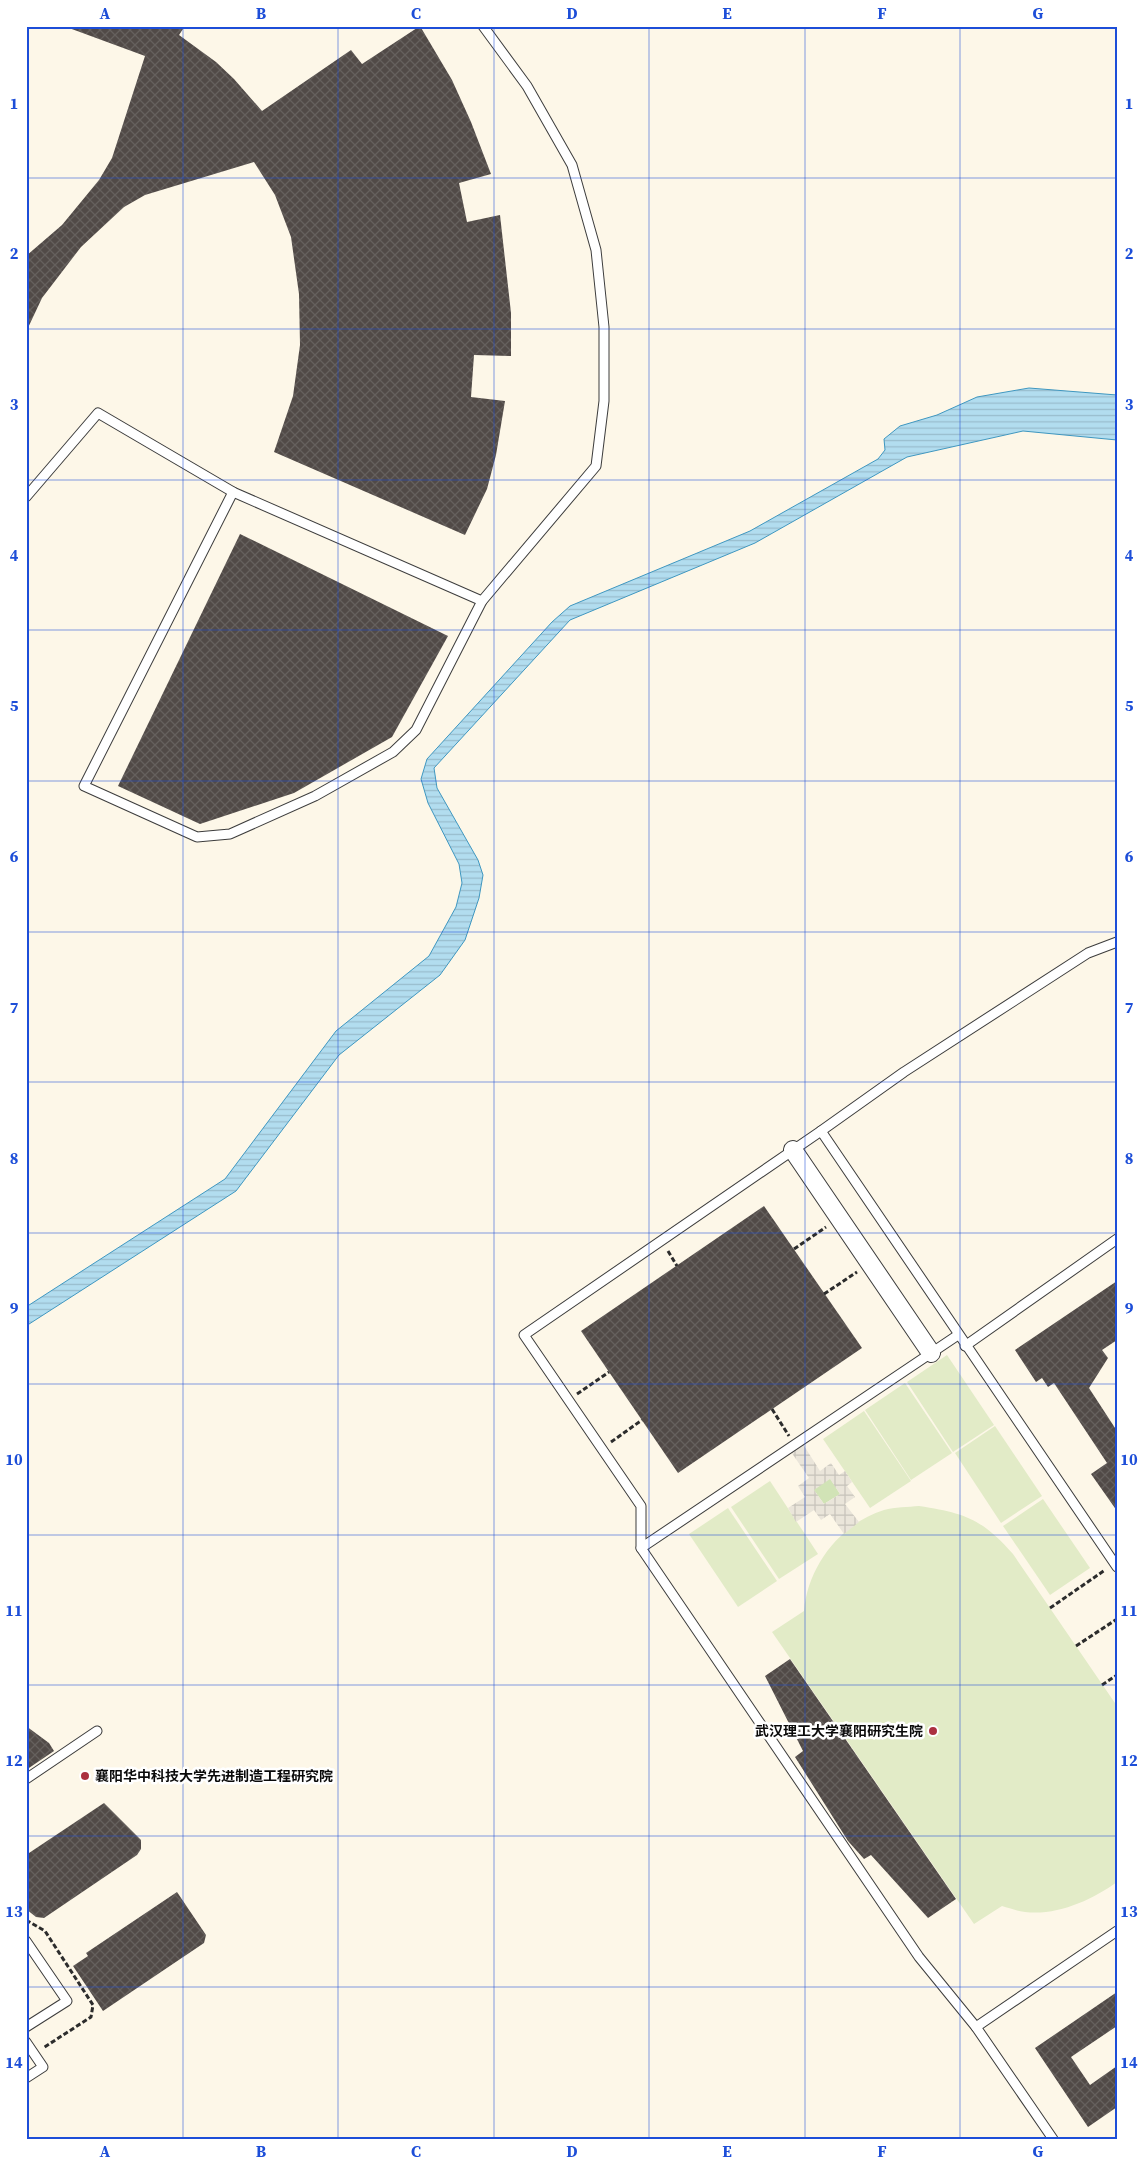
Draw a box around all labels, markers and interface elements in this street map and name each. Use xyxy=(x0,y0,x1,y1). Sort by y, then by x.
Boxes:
text: A xyxy=(100,2,111,24)
text: B xyxy=(256,2,267,24)
text: C xyxy=(411,2,421,24)
text: D xyxy=(566,2,578,24)
text: E xyxy=(722,2,732,24)
text: F xyxy=(877,2,887,24)
text: G xyxy=(1033,2,1044,24)
text: 1 xyxy=(10,92,18,114)
text: 1 xyxy=(1125,92,1133,114)
text: 2 xyxy=(10,242,19,264)
text: 2 xyxy=(1125,242,1134,264)
text: 3 xyxy=(10,393,19,415)
text: 3 xyxy=(1125,393,1134,415)
text: 4 xyxy=(10,544,19,566)
text: 4 xyxy=(1125,544,1134,566)
text: 5 xyxy=(10,694,19,716)
text: 5 xyxy=(1125,694,1134,716)
text: 6 xyxy=(10,845,19,867)
text: 6 xyxy=(1125,845,1134,867)
text: 7 xyxy=(10,996,19,1018)
text: 7 xyxy=(1125,996,1134,1018)
text: 8 xyxy=(10,1147,18,1169)
text: 8 xyxy=(1125,1147,1133,1169)
text: 9 xyxy=(10,1297,19,1319)
text: 9 xyxy=(1125,1297,1134,1319)
text: 10 xyxy=(5,1448,23,1470)
text: 10 xyxy=(1120,1448,1138,1470)
text: 11 xyxy=(5,1599,23,1621)
text: 11 xyxy=(1120,1599,1138,1621)
place label: 武汉理工大学襄阳研究生院 xyxy=(755,1721,923,1741)
marker: 武汉理工大学襄阳研究生院 xyxy=(927,1725,939,1737)
text: 12 xyxy=(5,1749,23,1771)
text: 12 xyxy=(1120,1749,1138,1771)
place label: 襄阳华中科技大学先进制造工程研究院 xyxy=(95,1766,333,1786)
marker: 襄阳华中科技大学先进制造工程研究院 xyxy=(79,1770,91,1782)
text: 13 xyxy=(5,1900,23,1922)
text: 13 xyxy=(1120,1900,1138,1922)
text: 14 xyxy=(5,2051,23,2073)
text: 14 xyxy=(1120,2051,1138,2073)
text: A xyxy=(100,2140,111,2162)
text: B xyxy=(256,2140,267,2162)
text: C xyxy=(411,2140,421,2162)
text: D xyxy=(566,2140,578,2162)
text: E xyxy=(722,2140,732,2162)
text: F xyxy=(877,2140,887,2162)
text: G xyxy=(1033,2140,1044,2162)

